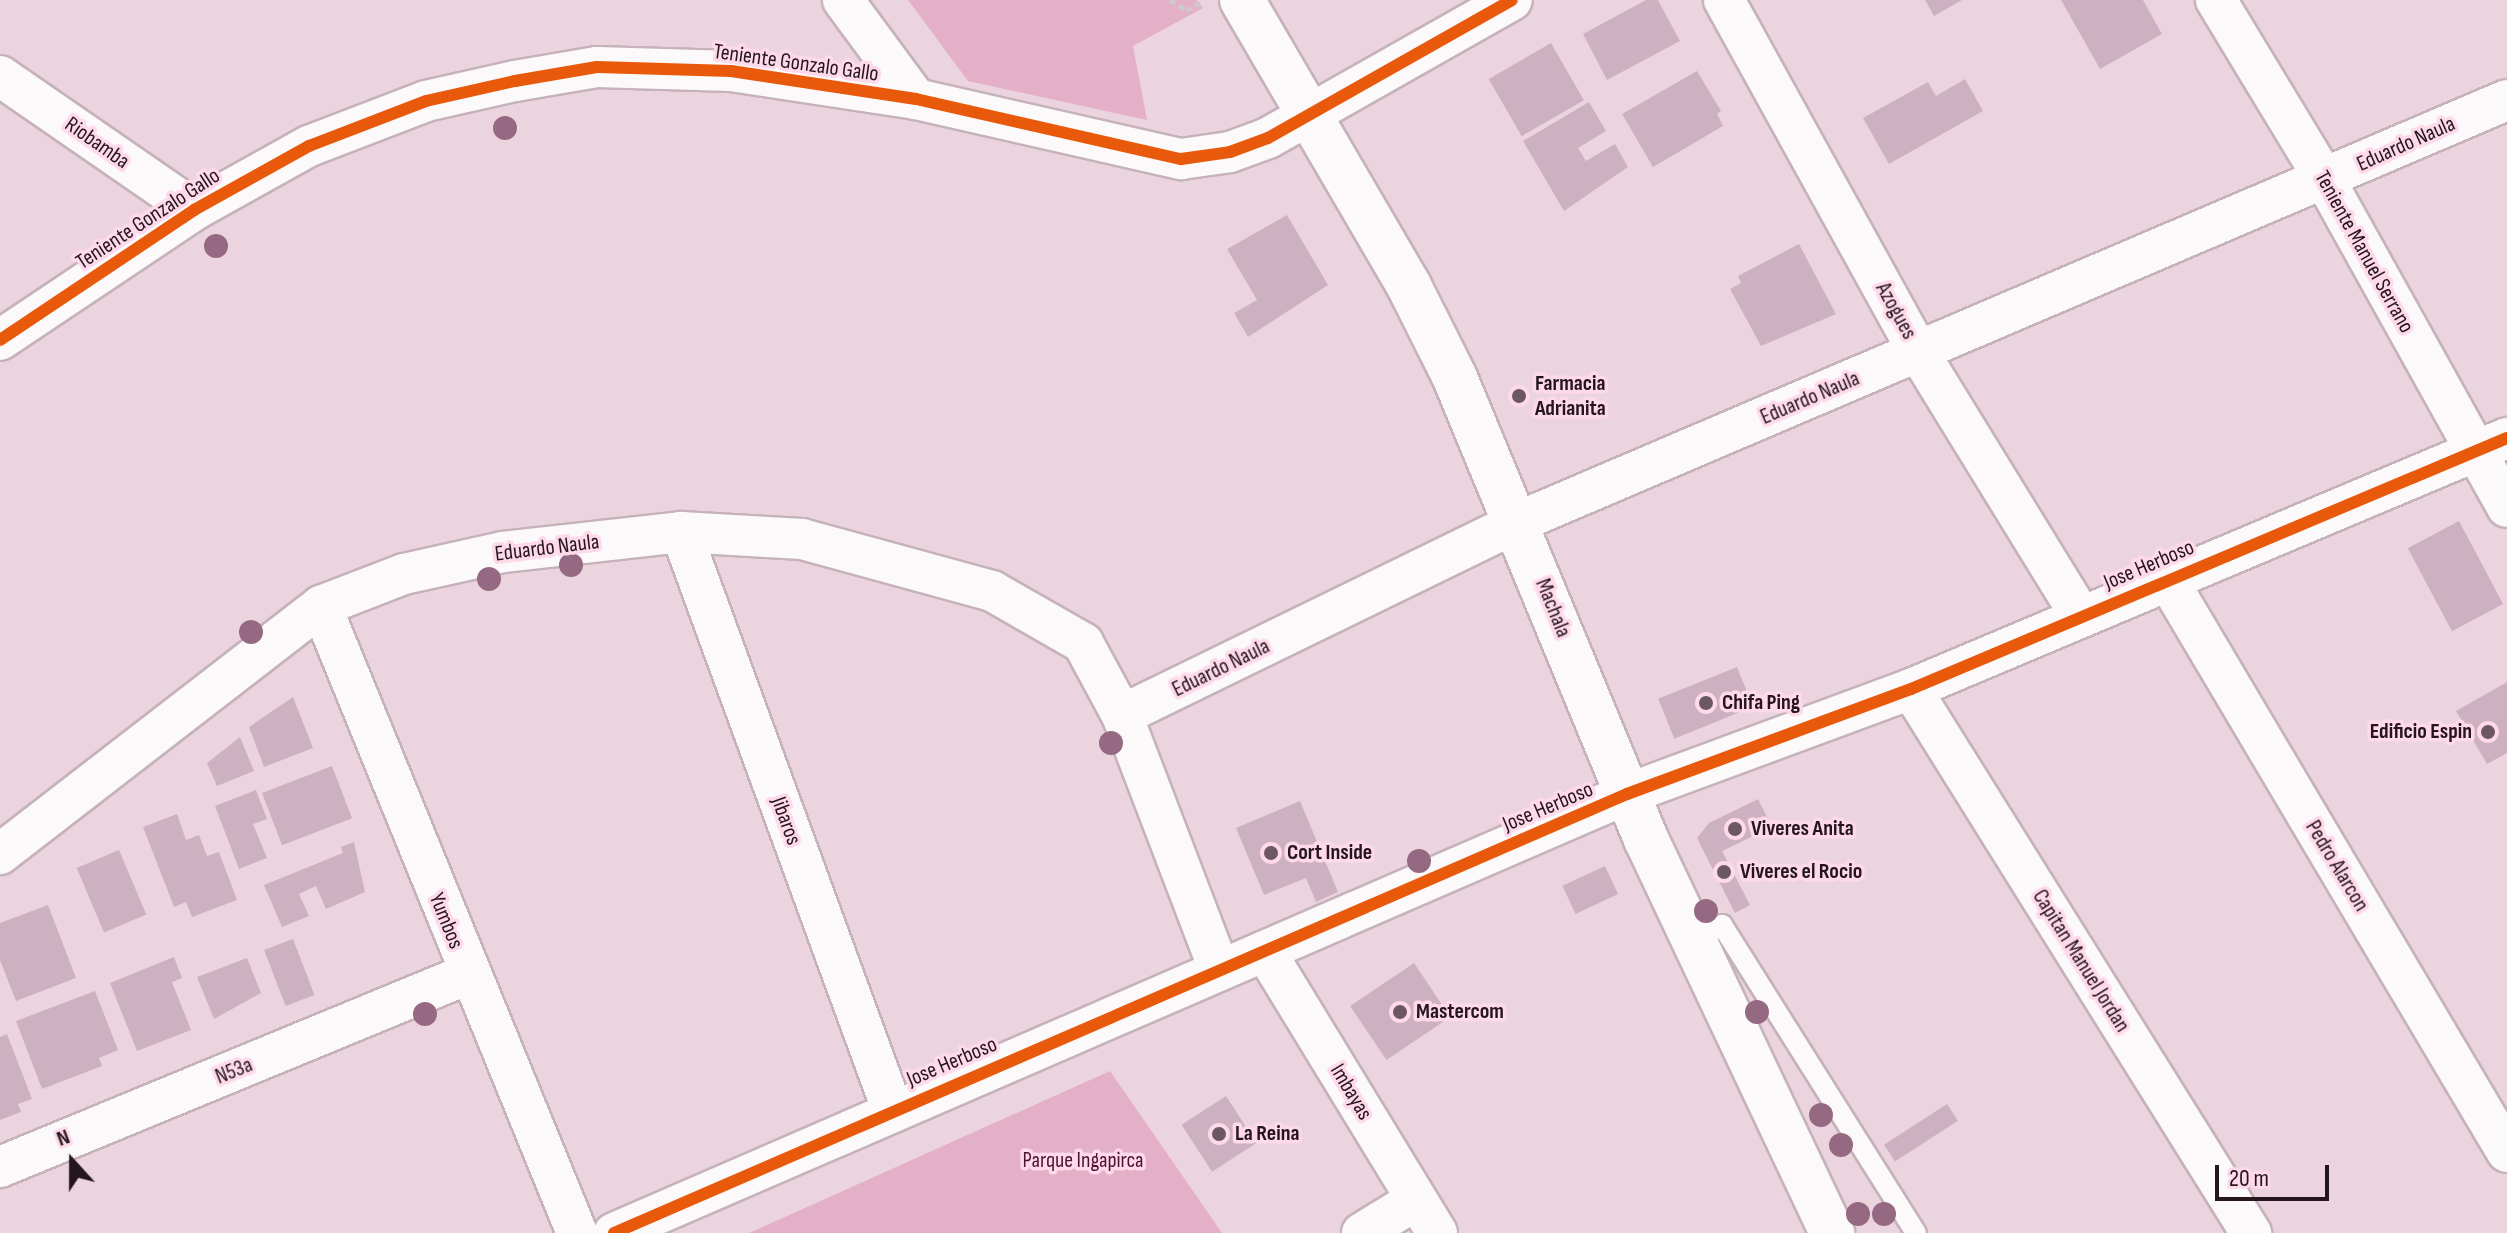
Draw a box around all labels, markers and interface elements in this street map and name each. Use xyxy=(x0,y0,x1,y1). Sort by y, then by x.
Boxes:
street label: Teniente Gonzalo Gallo xyxy=(712,38,880,88)
street label: Riobamba xyxy=(60,111,134,175)
street label: Eduardo Naula xyxy=(2353,111,2459,177)
street label: Teniente Gonzalo Gallo xyxy=(71,163,225,275)
street label: Teniente Manuel Serrano xyxy=(2309,166,2419,338)
street label: Azogues xyxy=(1870,278,1922,344)
street label: Eduardo Naula xyxy=(1757,365,1863,431)
place label: Farmacia Adrianita xyxy=(1535,370,1606,422)
marker: Farmacia Adrianita xyxy=(1510,387,1528,405)
street label: Eduardo Naula xyxy=(493,529,601,567)
street label: Jose Herboso xyxy=(2100,534,2198,596)
street label: Machala xyxy=(1529,575,1577,641)
street label: Eduardo Naula xyxy=(1168,633,1274,703)
place label: Chifa Ping xyxy=(1722,690,1800,716)
marker: Chifa Ping xyxy=(1697,694,1715,712)
place label: Edificio Espin xyxy=(2370,719,2472,745)
marker: Edificio Espin xyxy=(2479,723,2497,741)
street label: Jose Herboso xyxy=(1499,776,1597,838)
street label: Jibaros xyxy=(765,793,807,849)
place label: Viveres Anita xyxy=(1751,816,1854,842)
street label: Pedro Alarcon xyxy=(2300,816,2374,916)
marker: Viveres Anita xyxy=(1726,820,1744,838)
place label: Cort Inside xyxy=(1287,840,1372,866)
marker: Cort Inside xyxy=(1262,844,1280,862)
place label: Viveres el Rocio xyxy=(1740,859,1862,885)
marker: Viveres el Rocio xyxy=(1715,863,1733,881)
street label: Capitan Manuel Jordan xyxy=(2027,885,2135,1037)
street label: Yumbos xyxy=(423,889,469,953)
place label: Mastercom xyxy=(1416,999,1504,1025)
marker: Mastercom xyxy=(1391,1003,1409,1021)
street label: Jose Herboso xyxy=(903,1031,1001,1093)
street label: N53a xyxy=(212,1052,256,1090)
street label: Imbayas xyxy=(1324,1059,1378,1125)
north arrow xyxy=(32,1121,112,1201)
place label: La Reina xyxy=(1235,1121,1299,1147)
text: N xyxy=(53,1123,74,1153)
marker: La Reina xyxy=(1210,1125,1228,1143)
park label: Parque Ingapirca xyxy=(1022,1148,1144,1174)
scale bar xyxy=(2219,1149,2333,1199)
text: 20 m xyxy=(2229,1164,2269,1193)

